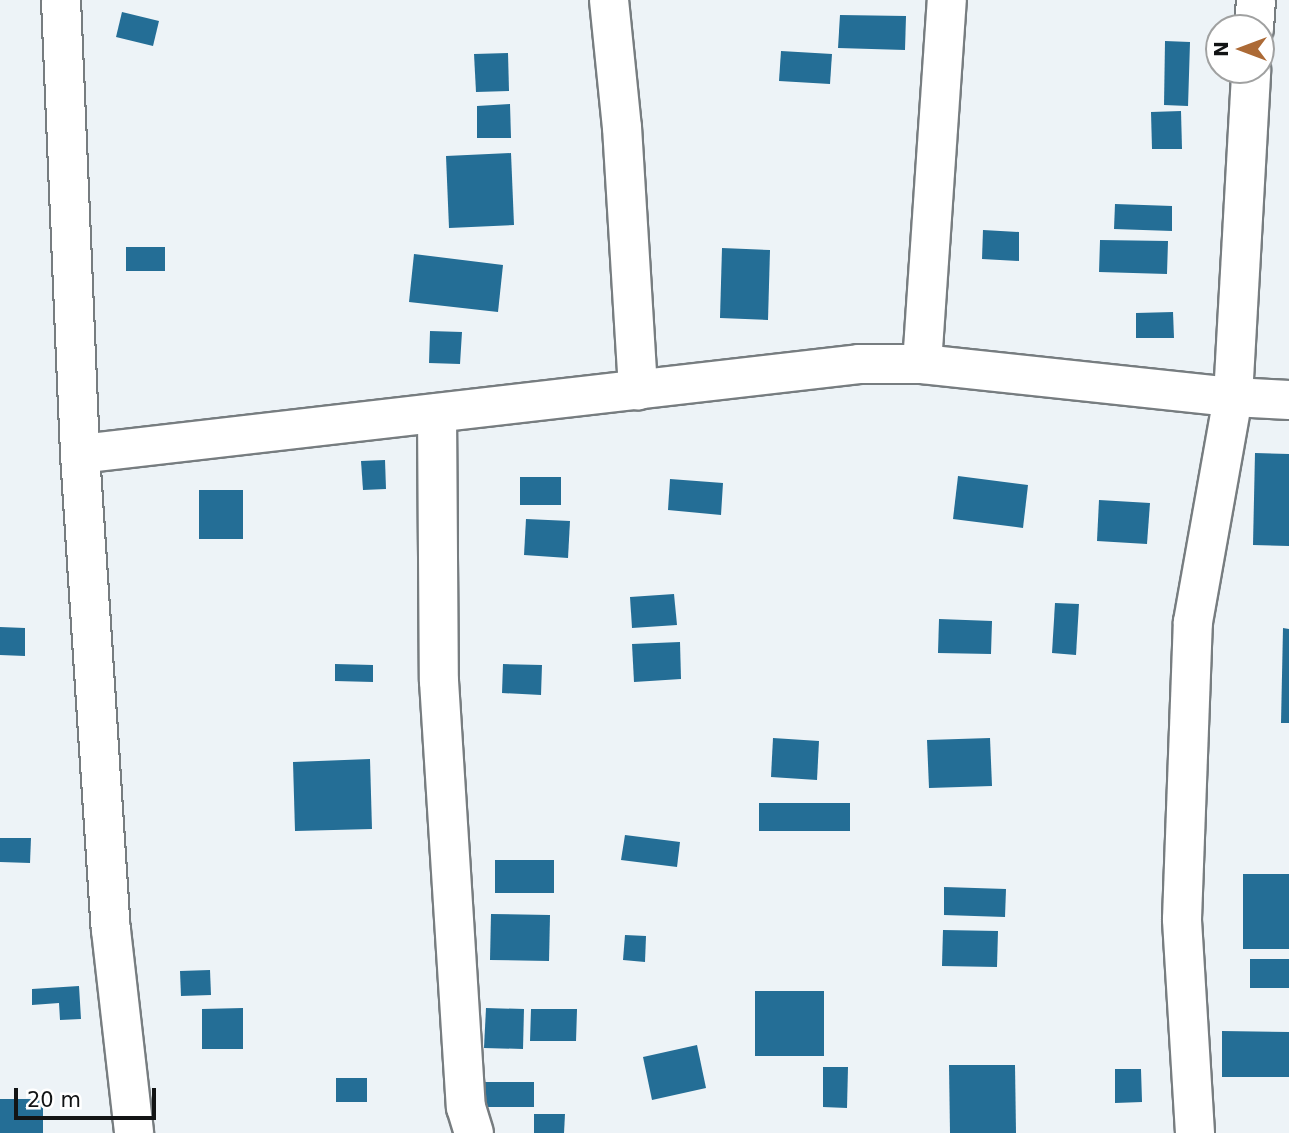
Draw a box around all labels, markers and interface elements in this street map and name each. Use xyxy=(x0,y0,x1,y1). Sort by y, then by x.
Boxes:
north arrow xyxy=(1205,14,1275,84)
text: N xyxy=(1210,41,1232,57)
scale bar xyxy=(18,1074,159,1118)
text: 20 m xyxy=(27,1088,81,1112)

